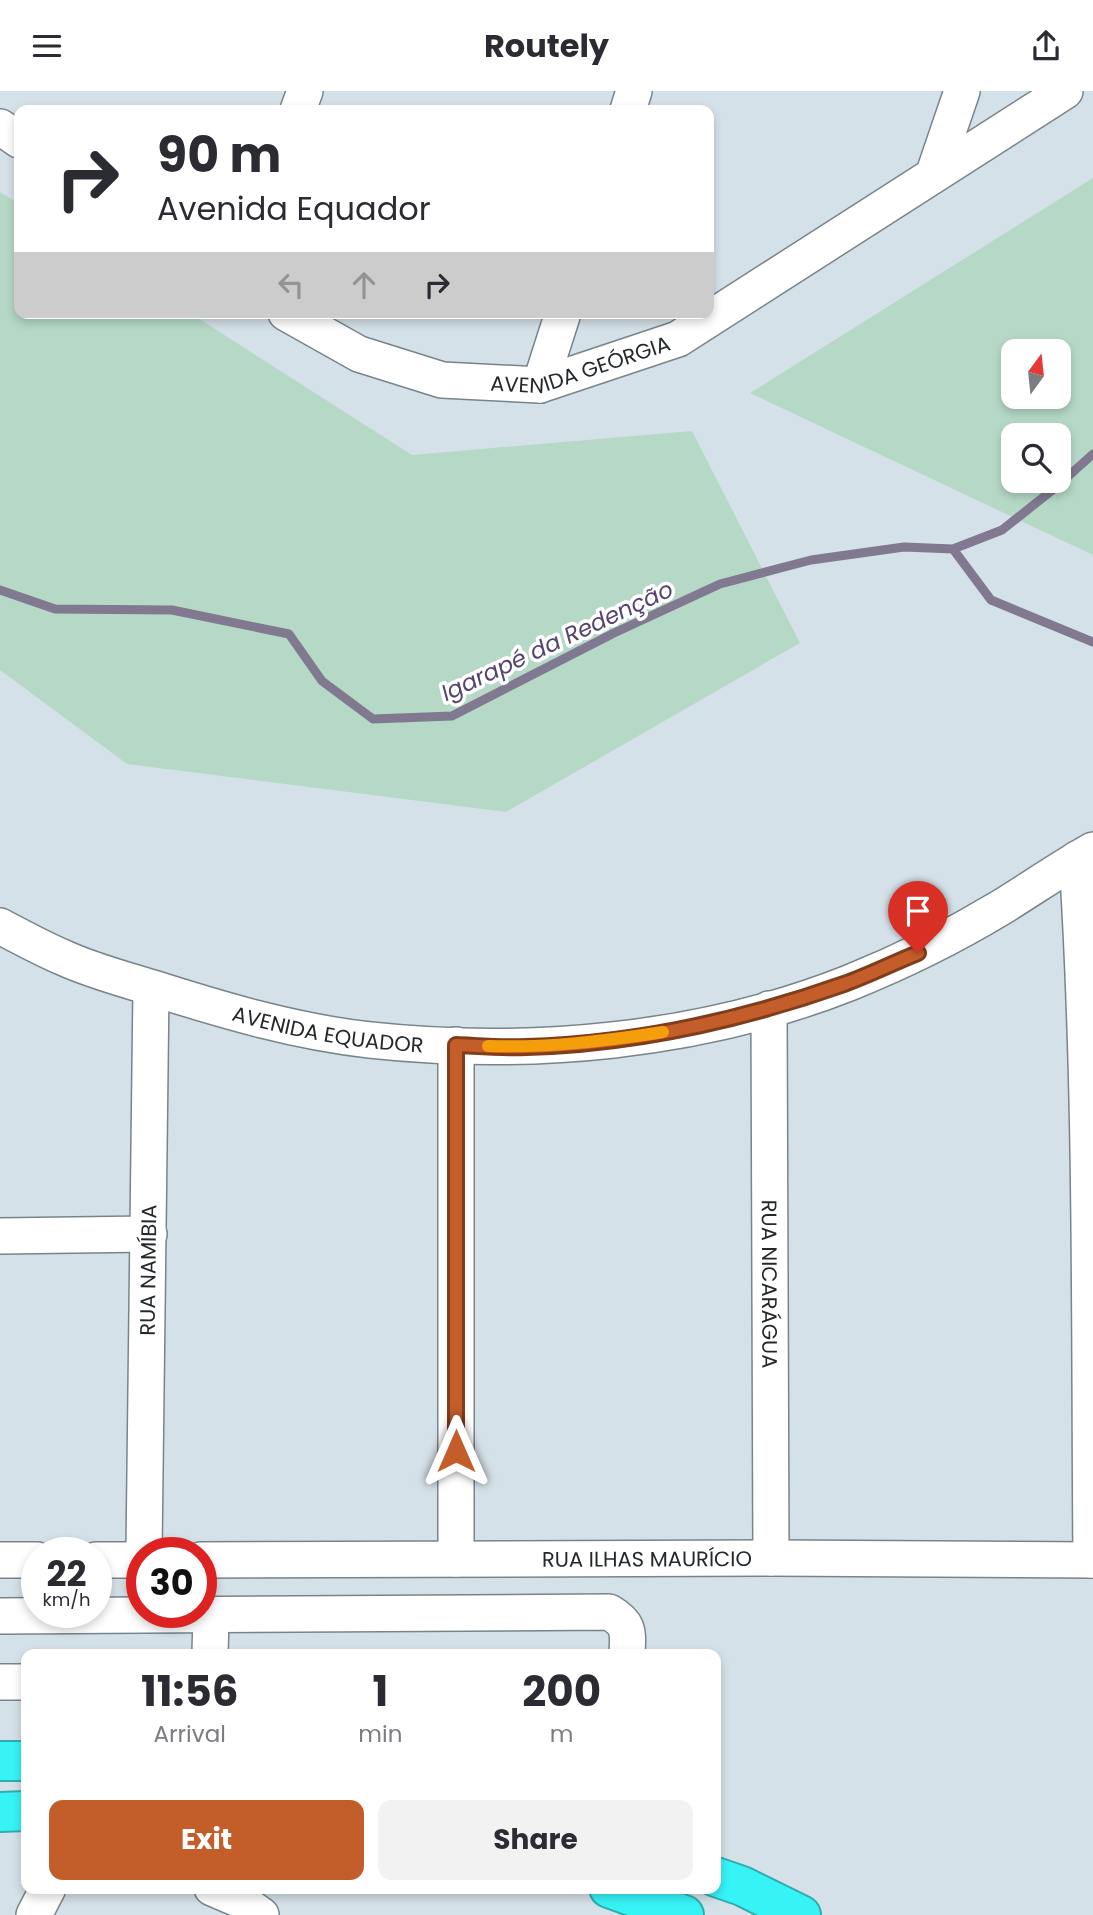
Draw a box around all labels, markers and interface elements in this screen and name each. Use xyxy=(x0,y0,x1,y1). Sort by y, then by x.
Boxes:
text: Routely xyxy=(484,23,609,68)
icon: menu xyxy=(28,27,66,65)
icon: share xyxy=(1027,27,1065,65)
text: 90 m xyxy=(157,121,281,189)
icon: right xyxy=(42,133,133,224)
text: Avenida Equador xyxy=(157,186,431,231)
icon: left xyxy=(272,266,310,304)
icon: ahead xyxy=(345,266,383,304)
icon: right xyxy=(418,266,456,304)
street label: AVENIDA GEÓRGIA xyxy=(490,328,674,400)
north arrow xyxy=(1001,339,1071,409)
map controls xyxy=(1001,339,1071,493)
button: search xyxy=(1001,423,1071,493)
water label: Igarapé da Redenção xyxy=(436,573,678,709)
pin xyxy=(888,881,948,953)
icon: arrive xyxy=(899,892,937,930)
street label: AVENIDA EQUADOR xyxy=(229,998,424,1059)
street label: RUA NICARÁGUA xyxy=(755,1200,785,1368)
street label: RUA NAMÍBIA xyxy=(132,1204,163,1336)
position arrow xyxy=(419,1414,493,1488)
speed limit sign: 30 xyxy=(126,1537,217,1628)
street label: RUA ILHAS MAURÍCIO xyxy=(542,1544,752,1573)
text: 22 xyxy=(47,1549,86,1598)
text: km/h xyxy=(43,1587,90,1612)
text: 11:56 xyxy=(141,1662,238,1721)
text: 1 xyxy=(373,1662,388,1721)
text: 200 xyxy=(522,1662,601,1721)
text: Arrival xyxy=(153,1718,226,1750)
text: min xyxy=(358,1718,402,1750)
text: m xyxy=(550,1718,574,1750)
button: Exit xyxy=(49,1800,364,1880)
button: Share xyxy=(378,1800,693,1880)

